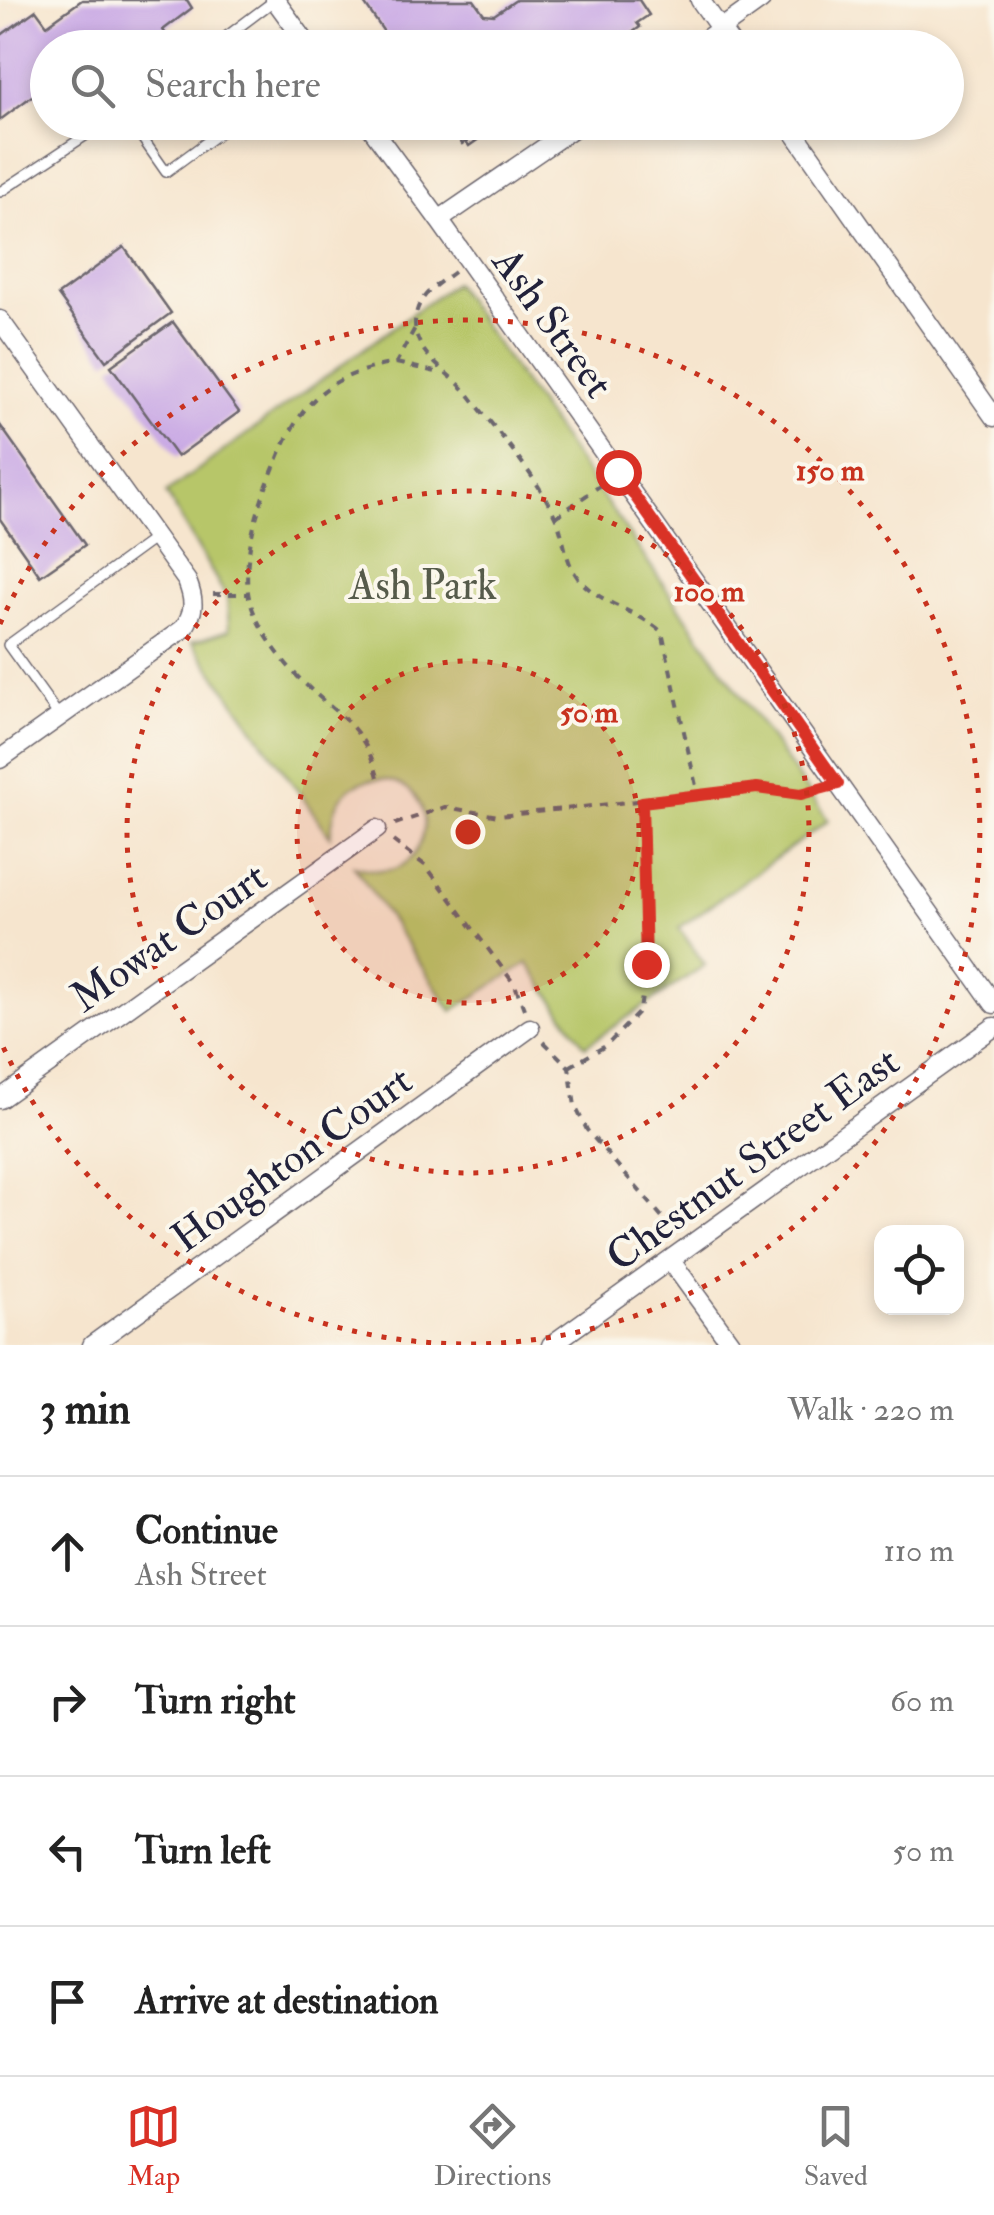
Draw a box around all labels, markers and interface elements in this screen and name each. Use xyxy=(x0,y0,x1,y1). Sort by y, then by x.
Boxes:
search box xyxy=(30,30,964,140)
icon: search xyxy=(65,58,120,113)
text: Search here xyxy=(145,61,321,109)
street label: Ash Street xyxy=(480,237,624,408)
route start xyxy=(596,450,642,496)
text: 150 m xyxy=(796,452,865,489)
park label: Ash Park xyxy=(348,560,497,612)
text: 100 m xyxy=(674,573,745,610)
text: 50 m xyxy=(560,694,619,731)
centre of rings xyxy=(450,814,486,850)
street label: Mowat Court xyxy=(61,851,277,1024)
route end xyxy=(624,942,670,988)
street label: Chestnut Street East xyxy=(597,1036,910,1283)
street label: Houghton Court xyxy=(162,1055,423,1264)
map controls xyxy=(874,1225,964,1315)
button: locate xyxy=(874,1225,964,1315)
text: 3 min xyxy=(40,1384,130,1436)
text: Walk · 220 m xyxy=(787,1390,954,1430)
text: Continue xyxy=(135,1507,278,1555)
icon: ahead xyxy=(40,1524,95,1579)
text: 110 m xyxy=(883,1531,954,1571)
text: Ash Street xyxy=(135,1555,267,1595)
icon: right xyxy=(40,1674,95,1729)
text: Turn right xyxy=(135,1677,296,1725)
text: 60 m xyxy=(890,1681,954,1721)
icon: left xyxy=(40,1824,95,1879)
text: Turn left xyxy=(135,1827,271,1875)
text: 50 m xyxy=(892,1831,954,1871)
icon: arrive xyxy=(40,1974,95,2029)
text: Arrive at destination xyxy=(135,1977,439,2025)
tab: Map xyxy=(126,2099,181,2194)
tab: Directions xyxy=(434,2099,551,2194)
tab: Saved xyxy=(804,2099,868,2194)

